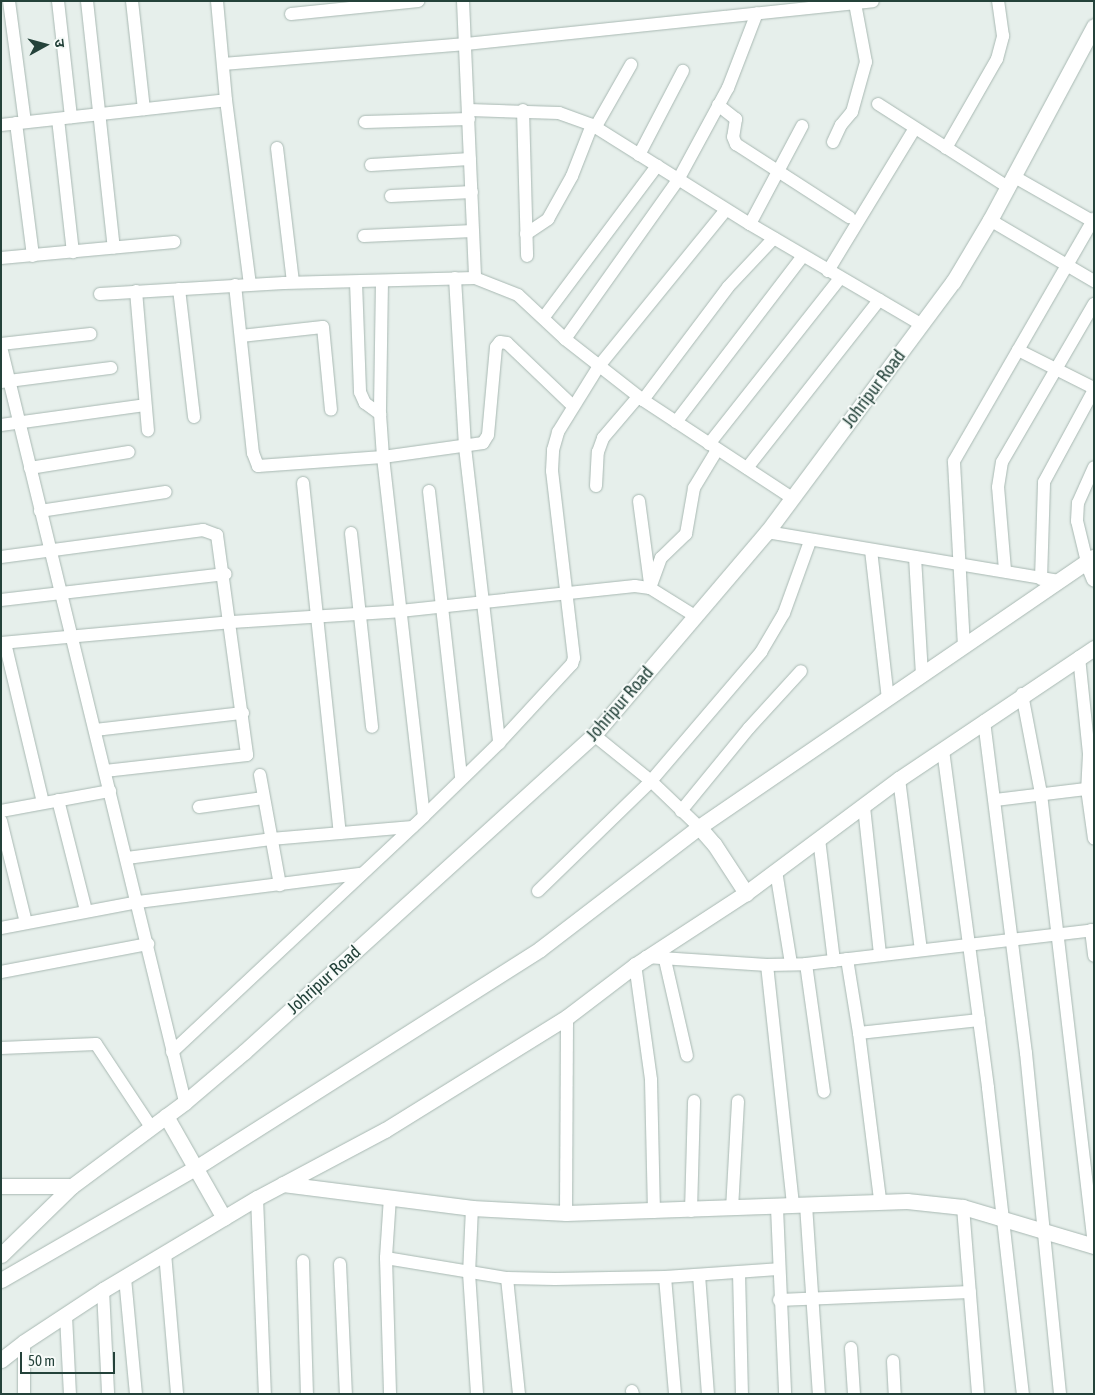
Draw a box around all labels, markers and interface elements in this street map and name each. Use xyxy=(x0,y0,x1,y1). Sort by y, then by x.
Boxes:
north arrow xyxy=(20,20,70,70)
text: उ xyxy=(51,38,68,48)
street label: Johripur Road xyxy=(838,346,910,432)
street label: Johripur Road xyxy=(582,662,658,746)
street label: Johripur Road xyxy=(283,941,365,1019)
scale bar xyxy=(22,1342,118,1374)
text: 50 m xyxy=(28,1352,55,1369)

